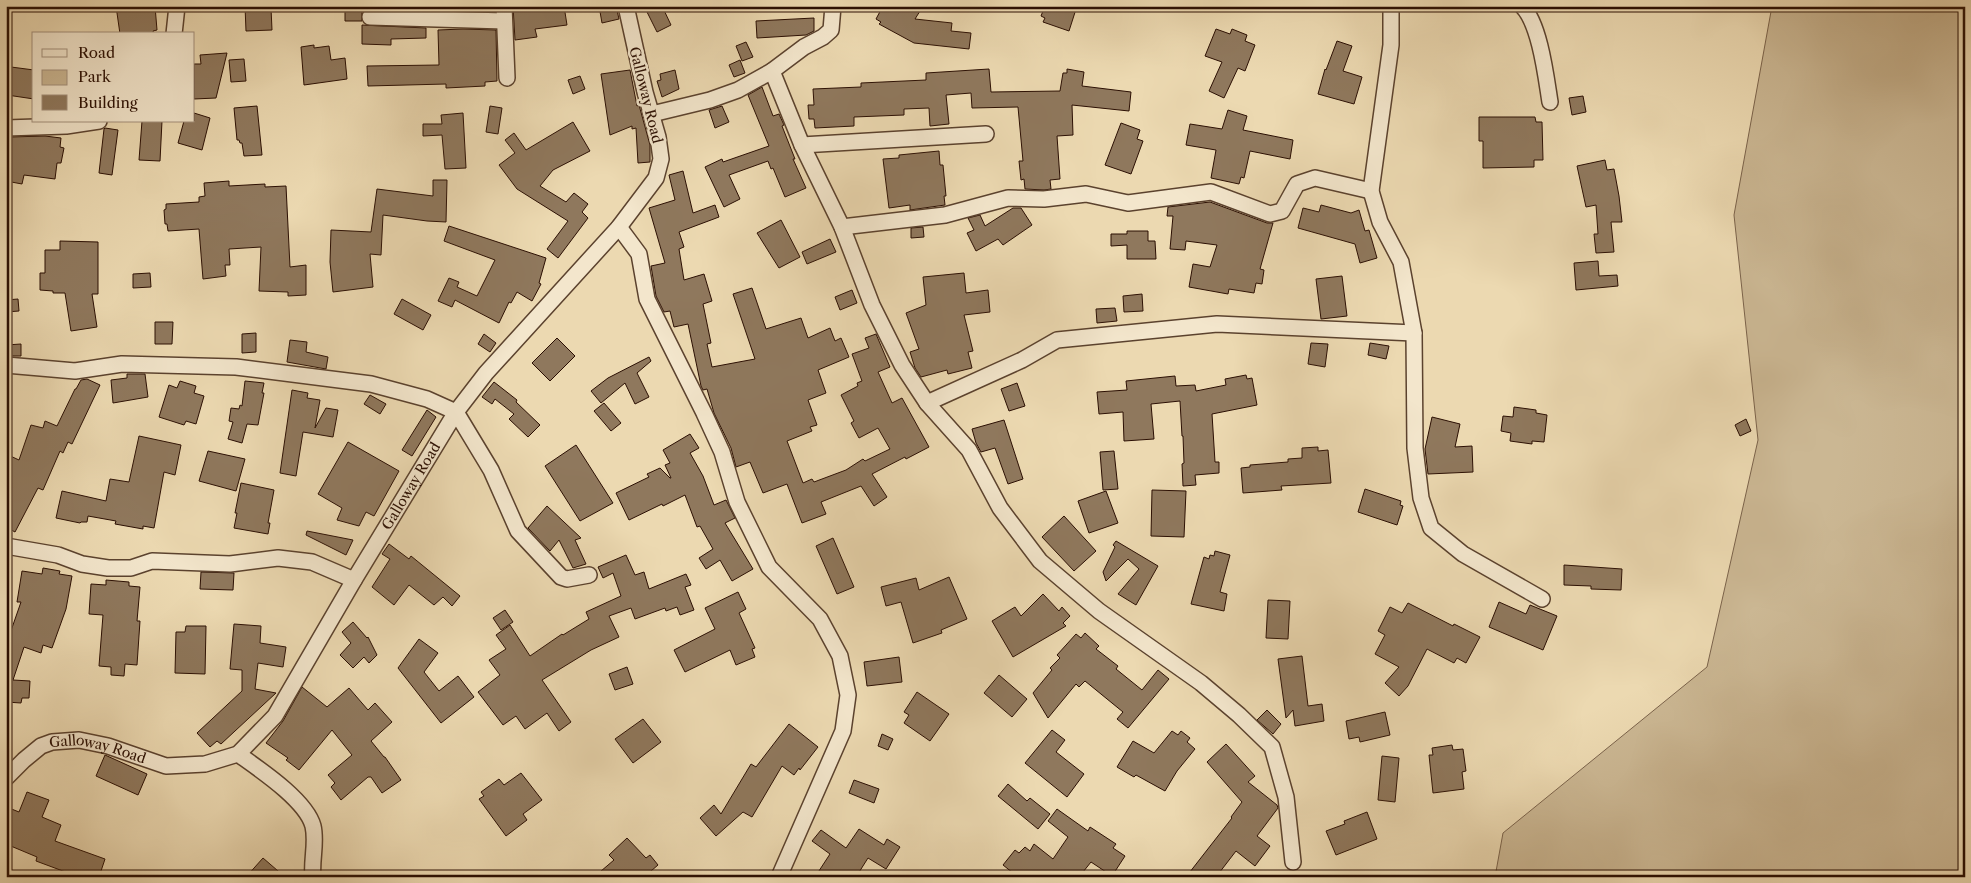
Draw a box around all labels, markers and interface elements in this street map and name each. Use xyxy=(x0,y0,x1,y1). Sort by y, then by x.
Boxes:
legend xyxy=(32,32,195,122)
text: Road xyxy=(78,43,115,62)
street label: Galloway Road xyxy=(625,45,667,146)
text: Park xyxy=(78,67,112,86)
text: Building xyxy=(78,93,138,112)
street label: Galloway Road xyxy=(378,439,445,533)
street label: Galloway Road xyxy=(49,731,149,768)

